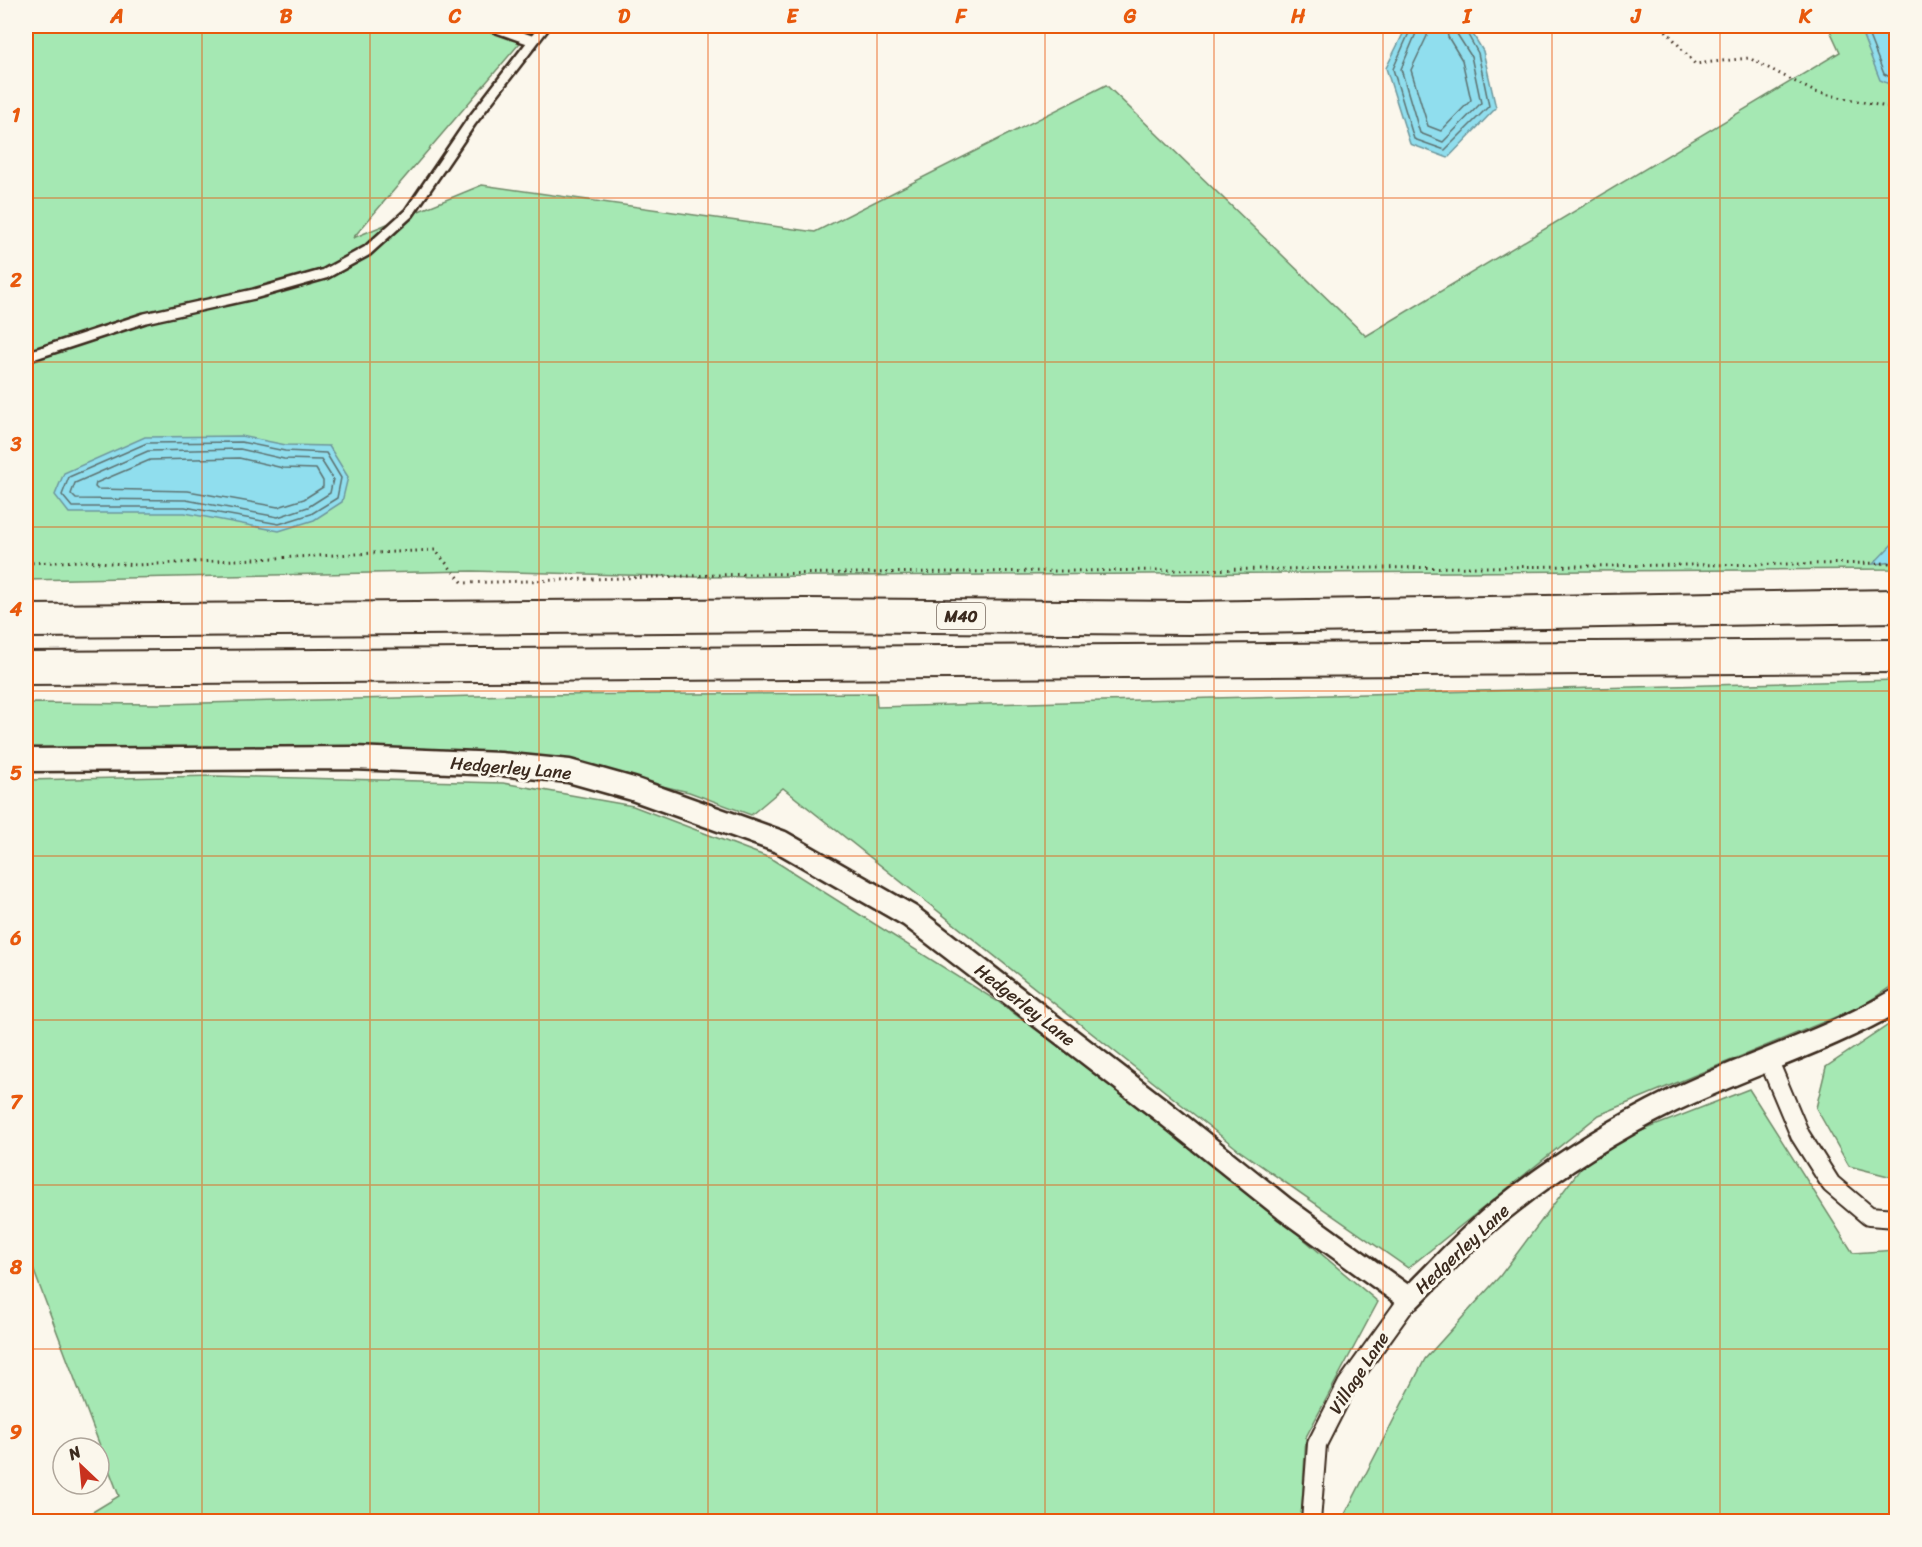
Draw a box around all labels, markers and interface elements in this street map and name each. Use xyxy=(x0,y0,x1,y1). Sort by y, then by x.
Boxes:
text: A xyxy=(109,0,124,34)
text: B xyxy=(280,0,293,34)
text: C xyxy=(448,0,462,34)
text: D xyxy=(618,0,631,34)
text: E xyxy=(786,0,799,34)
text: F xyxy=(955,0,968,34)
text: G xyxy=(1123,0,1137,34)
text: H xyxy=(1290,0,1306,34)
text: I xyxy=(1462,0,1473,34)
text: J xyxy=(1630,0,1642,34)
text: K xyxy=(1798,0,1813,34)
text: 1 xyxy=(12,98,21,133)
text: 2 xyxy=(9,263,22,298)
text: 3 xyxy=(10,427,22,462)
text: 4 xyxy=(9,592,23,627)
road number: M40 xyxy=(937,603,985,629)
street label: Hedgerley Lane xyxy=(449,747,573,789)
text: 5 xyxy=(10,756,22,791)
text: 6 xyxy=(9,921,22,956)
street label: Hedgerley Lane xyxy=(967,955,1083,1055)
text: 7 xyxy=(10,1085,23,1120)
street label: Hedgerley Lane xyxy=(1407,1196,1517,1302)
text: 8 xyxy=(9,1250,23,1285)
street label: Village Lane xyxy=(1320,1325,1398,1421)
text: 9 xyxy=(10,1415,22,1450)
north arrow xyxy=(51,1436,111,1496)
text: N xyxy=(62,1437,87,1469)

